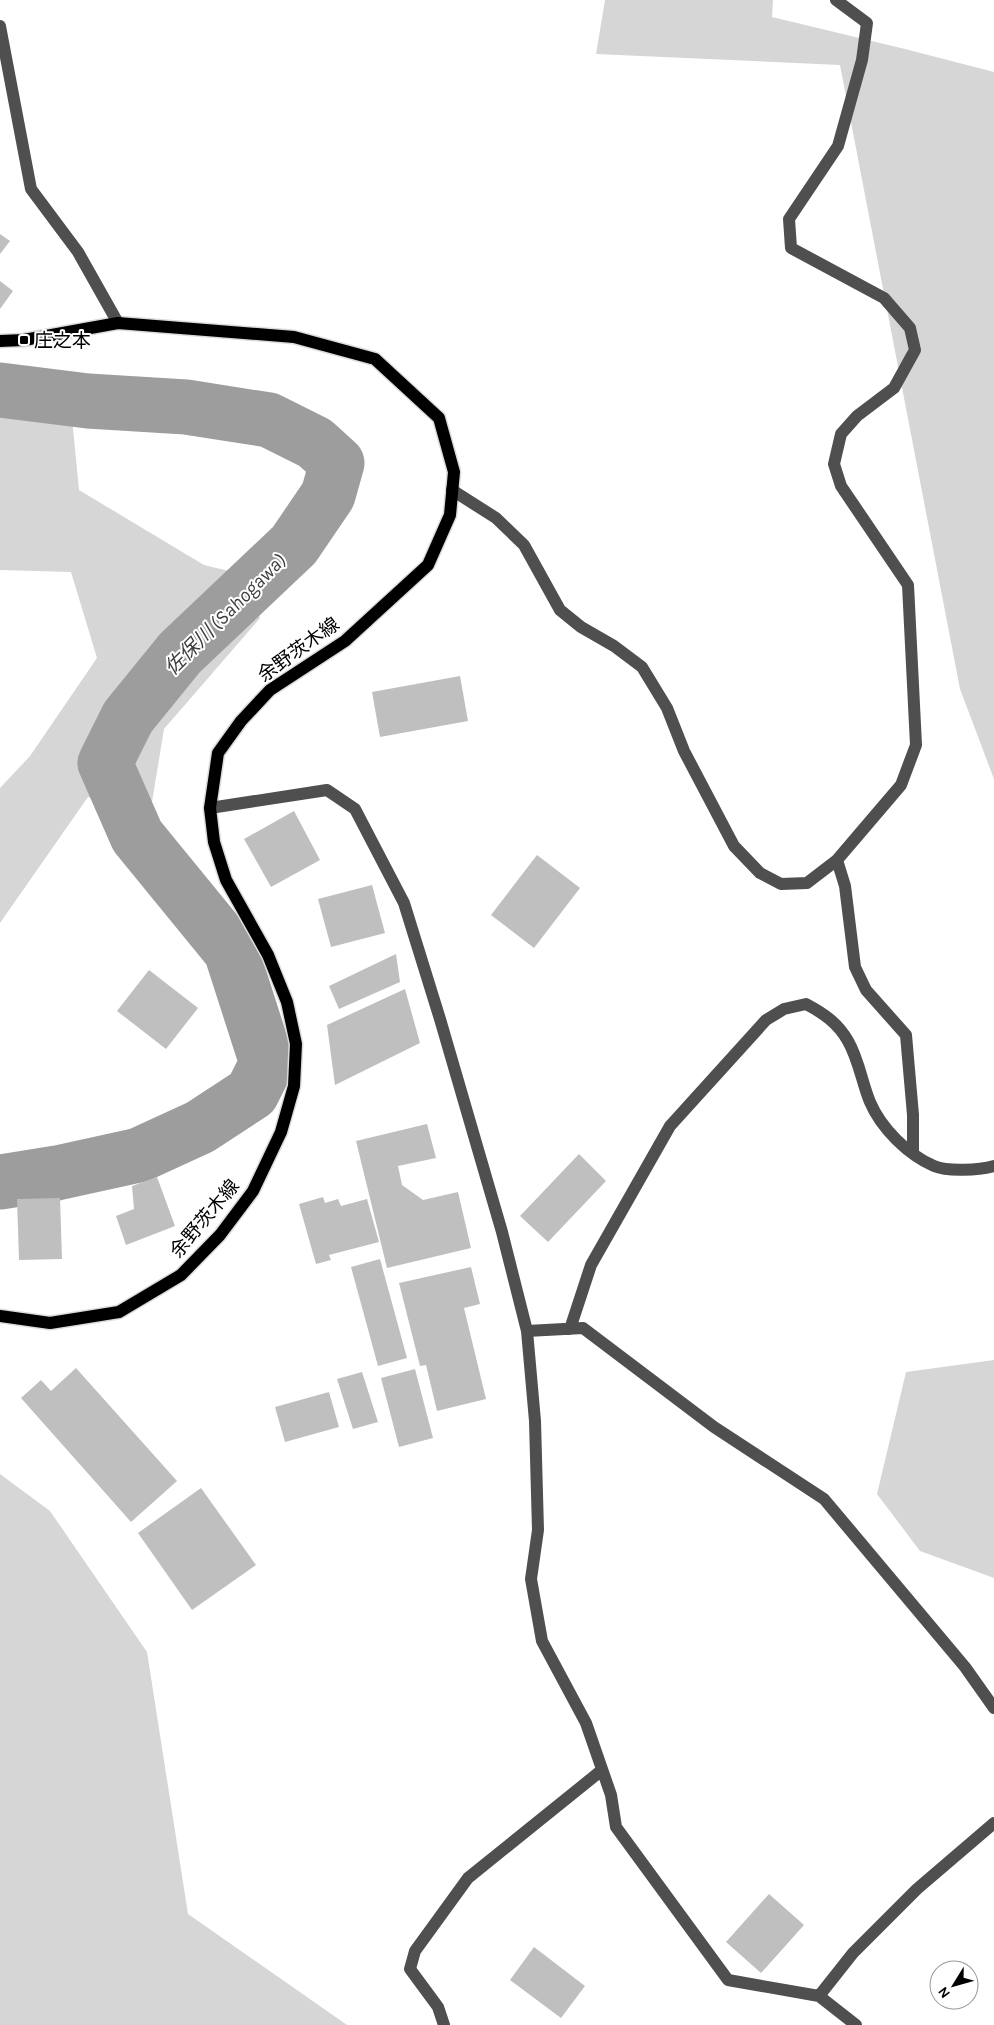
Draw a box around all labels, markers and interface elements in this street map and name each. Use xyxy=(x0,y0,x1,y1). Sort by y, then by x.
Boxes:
place label: 庄之本 xyxy=(34,330,91,352)
marker: 庄之本 xyxy=(18,334,30,346)
water label: 佐保川 (Sahogawa) xyxy=(160,549,291,680)
street label: 余野茨木線 xyxy=(254,613,343,687)
street label: 余野茨木線 xyxy=(166,1175,244,1262)
north arrow xyxy=(929,1960,979,2010)
text: N xyxy=(934,1983,954,2002)

